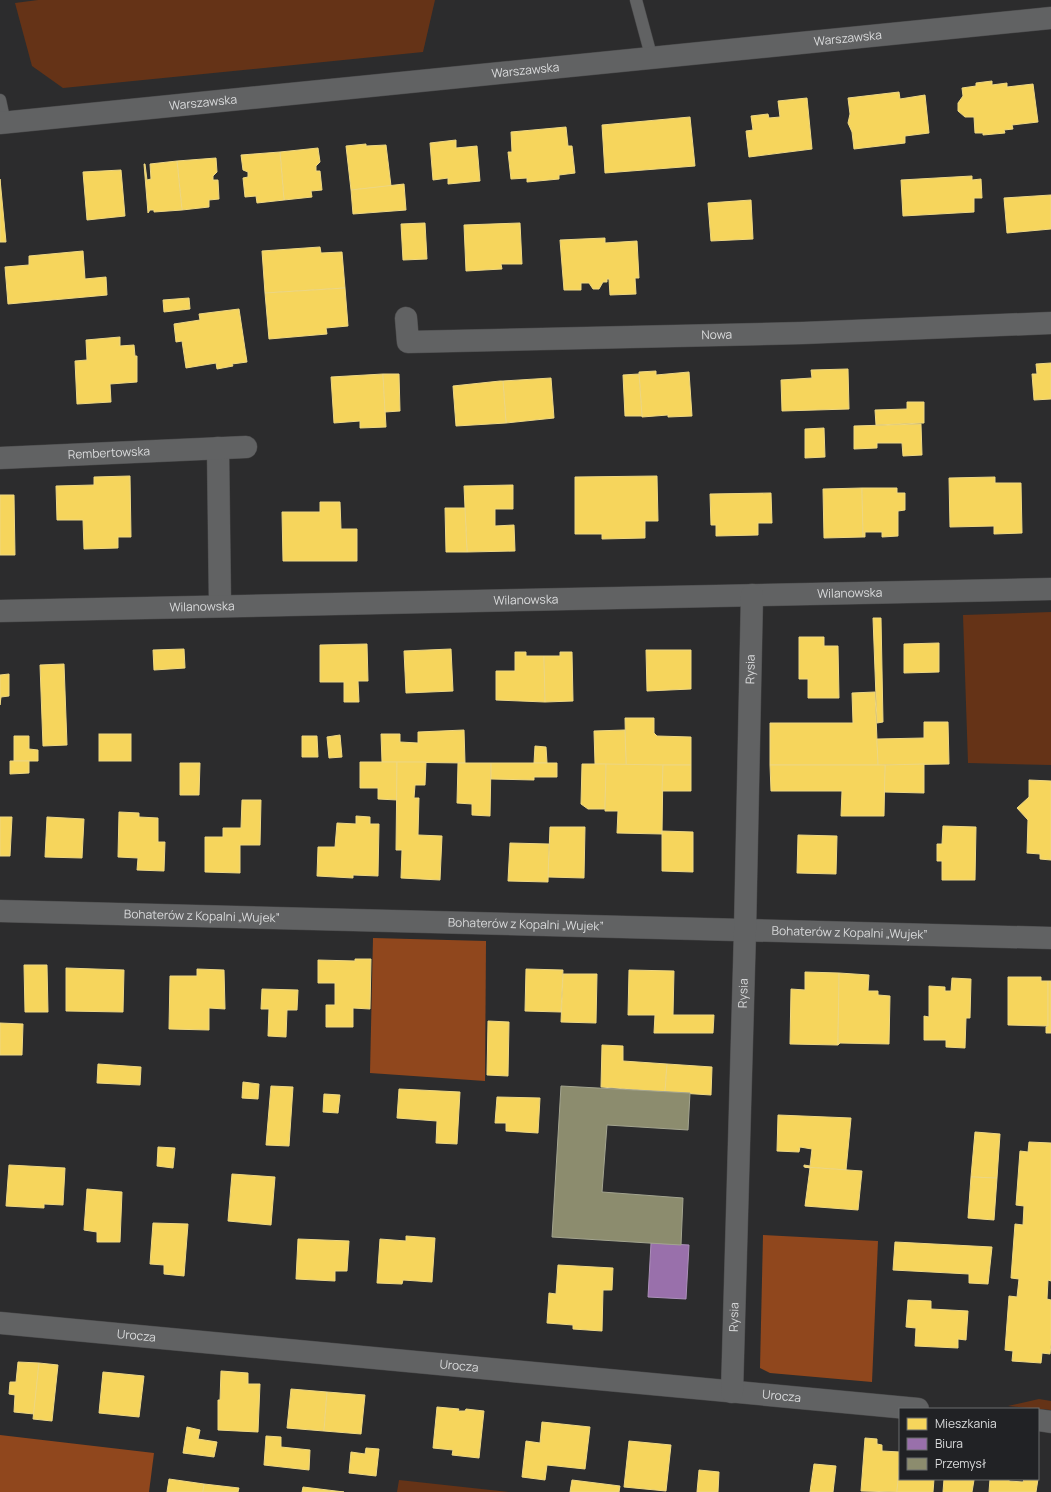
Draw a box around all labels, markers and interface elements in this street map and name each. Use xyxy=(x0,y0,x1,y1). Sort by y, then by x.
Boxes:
street label: Warszawska xyxy=(813,26,882,50)
street label: Warszawska xyxy=(491,58,560,82)
street label: Warszawska xyxy=(168,90,238,114)
street label: Nowa xyxy=(701,326,732,343)
street label: Rembertowska xyxy=(67,442,150,463)
street label: Wilanowska xyxy=(817,584,883,602)
street label: Wilanowska xyxy=(493,590,559,609)
street label: Wilanowska xyxy=(169,597,235,615)
street label: Rysia xyxy=(741,654,759,684)
street label: Bohaterów z Kopalni „Wujek” xyxy=(124,905,280,926)
street label: Bohaterów z Kopalni „Wujek” xyxy=(448,914,604,935)
street label: Bohaterów z Kopalni „Wujek” xyxy=(772,922,928,943)
street label: Rysia xyxy=(734,978,752,1008)
street label: Rysia xyxy=(725,1302,743,1332)
street label: Urocza xyxy=(116,1325,157,1346)
street label: Urocza xyxy=(439,1355,479,1376)
street label: Urocza xyxy=(761,1385,802,1406)
legend xyxy=(899,1408,1039,1480)
text: Mieszkania xyxy=(935,1415,997,1432)
text: Biura xyxy=(935,1435,963,1452)
text: Przemysł xyxy=(935,1455,987,1472)

